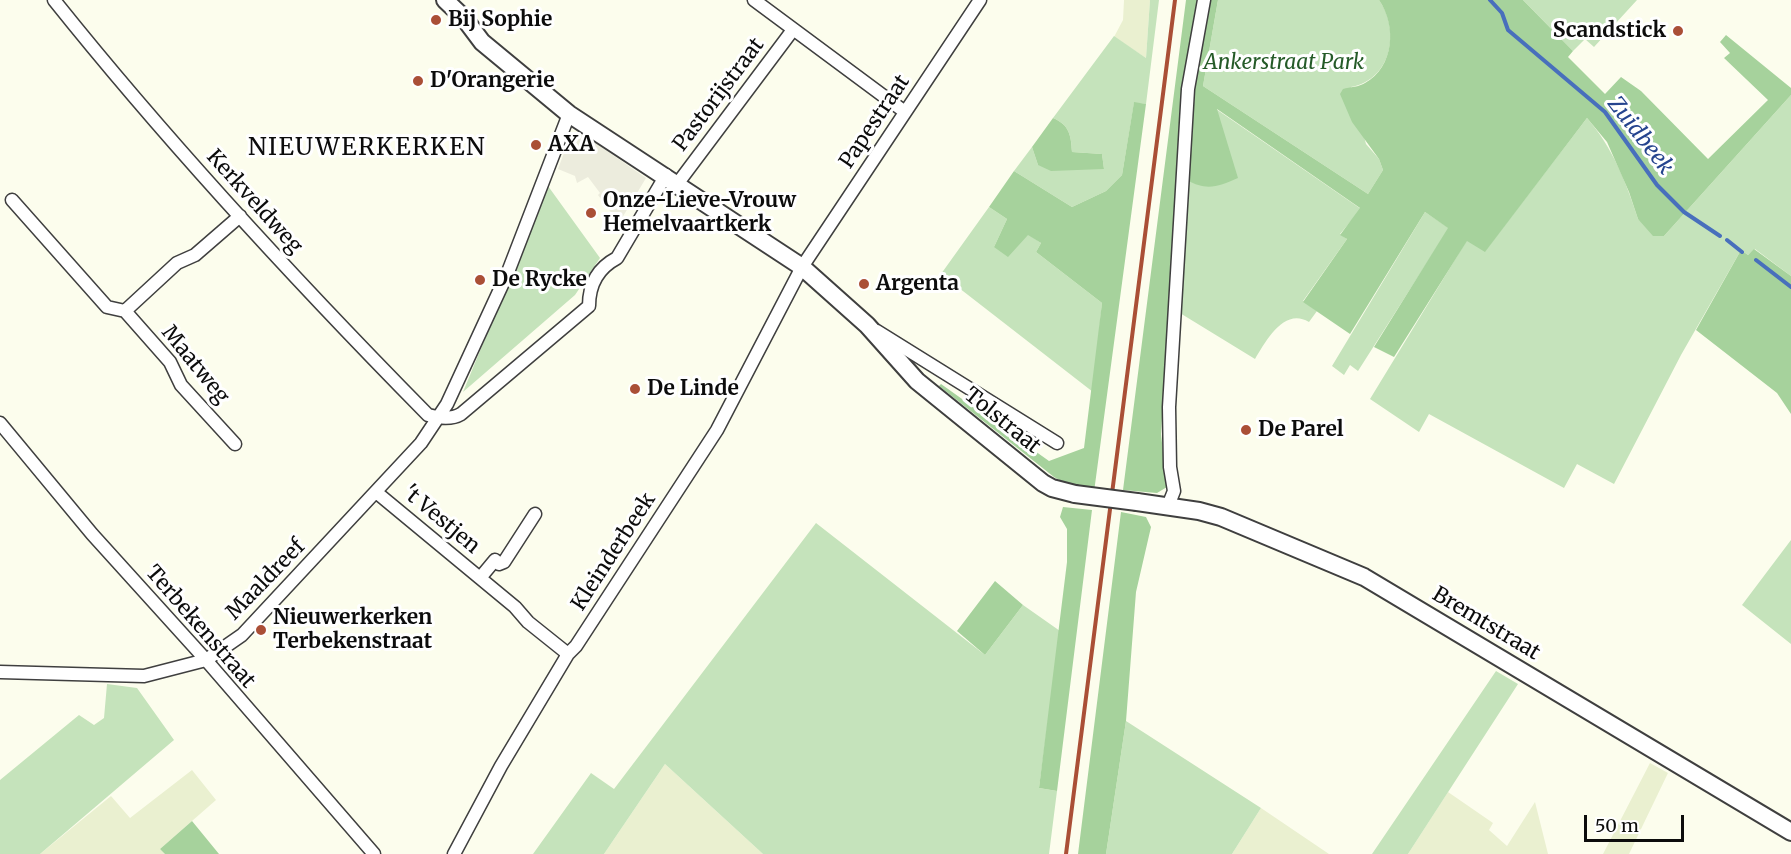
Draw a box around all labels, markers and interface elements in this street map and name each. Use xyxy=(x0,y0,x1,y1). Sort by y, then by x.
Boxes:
place label: Bij Sophie xyxy=(448,7,552,33)
marker: Bij Sophie xyxy=(429,13,443,27)
place label: Scandstick xyxy=(1553,18,1666,44)
marker: Scandstick xyxy=(1671,24,1685,38)
street label: Pastorijstraat xyxy=(668,33,770,157)
park label: Ankerstraat Park xyxy=(1204,50,1364,76)
place label: D'Orangerie xyxy=(430,68,555,94)
street label: Papestraat xyxy=(835,70,915,174)
marker: D'Orangerie xyxy=(411,74,425,88)
water label: Zuidbeek xyxy=(1601,92,1679,180)
place label: AXA xyxy=(548,132,594,158)
district label: NIEUWERKERKEN xyxy=(248,134,486,162)
marker: AXA xyxy=(529,138,543,152)
street label: Kerkveldweg xyxy=(201,145,307,259)
place label: Onze-Lieve-Vrouw Hemelvaartkerk xyxy=(603,188,796,238)
marker: Onze-Lieve-Vrouw Hemelvaartkerk xyxy=(584,206,598,220)
place label: De Rycke xyxy=(492,267,587,293)
place label: Argenta xyxy=(876,271,959,297)
marker: De Rycke xyxy=(473,273,487,287)
marker: Argenta xyxy=(857,277,871,291)
street label: Maatweg xyxy=(156,321,234,409)
place label: De Linde xyxy=(647,376,739,402)
marker: De Linde xyxy=(628,382,642,396)
street label: Tolstraat xyxy=(959,383,1045,459)
place label: De Parel xyxy=(1258,417,1344,443)
marker: De Parel xyxy=(1239,423,1253,437)
street label: 't Vestjen xyxy=(397,481,485,559)
street label: Kleinderbeek xyxy=(567,488,661,616)
street label: Maaldreef xyxy=(222,535,310,625)
street label: Terbekenstraat xyxy=(140,561,260,693)
street label: Bremtstraat xyxy=(1428,582,1544,666)
place label: Nieuwerkerken Terbekenstraat xyxy=(273,605,432,655)
marker: Nieuwerkerken Terbekenstraat xyxy=(254,623,268,637)
scale bar xyxy=(1587,803,1688,841)
text: 50 m xyxy=(1595,814,1639,837)

